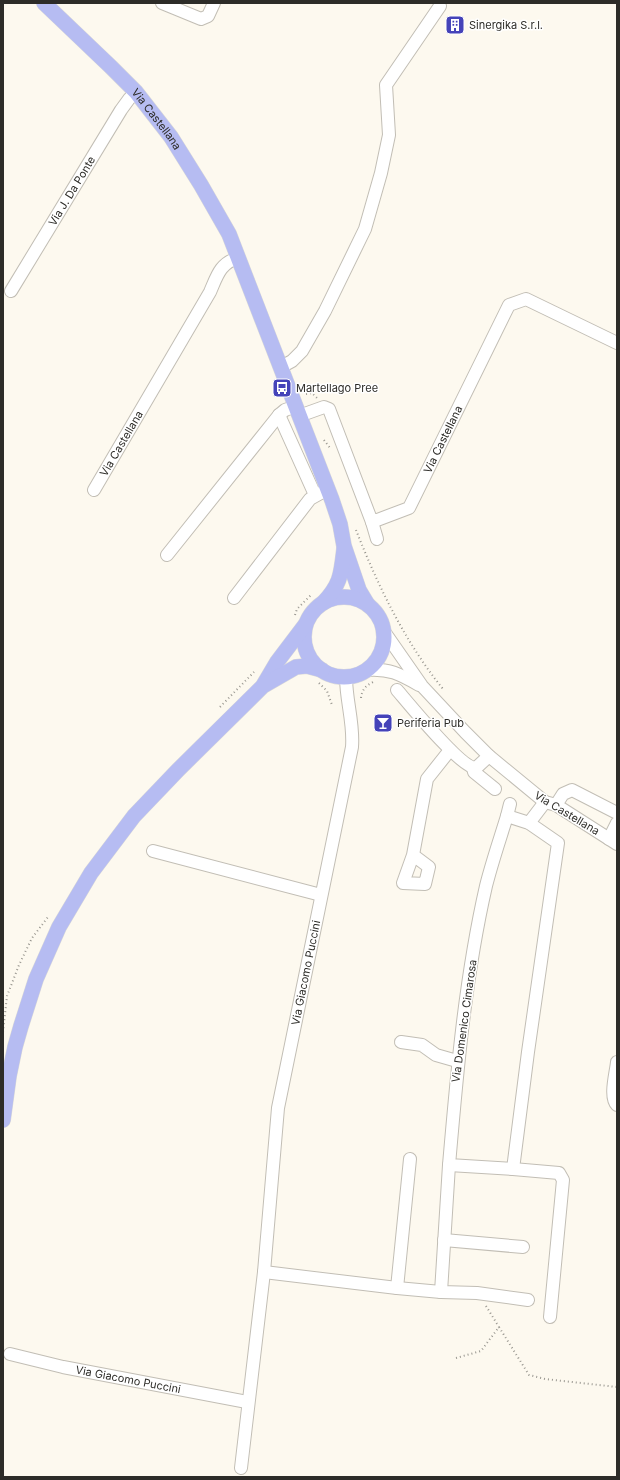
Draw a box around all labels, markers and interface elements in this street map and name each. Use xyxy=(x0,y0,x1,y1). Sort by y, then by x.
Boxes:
building icon: Sinergika S.r.l. xyxy=(444,14,466,36)
place label: Sinergika S.r.l. xyxy=(469,18,543,32)
street label: Via Castellana xyxy=(129,85,184,152)
street label: Via J. Da Ponte xyxy=(45,154,98,228)
bus stop icon: Martellago Pree xyxy=(271,377,293,399)
place label: Martellago Pree xyxy=(296,381,378,395)
street label: Via Castellana xyxy=(420,403,465,475)
street label: Via Castellana xyxy=(97,408,146,479)
bar icon: Periferia Pub xyxy=(372,712,394,734)
place label: Periferia Pub xyxy=(397,716,464,730)
street label: Via Castellana xyxy=(532,788,602,838)
street label: Via Giacomo Puccini xyxy=(288,919,323,1027)
street label: Via Domenico Cimarosa xyxy=(448,958,480,1084)
street label: Via Giacomo Puccini xyxy=(74,1363,182,1396)

